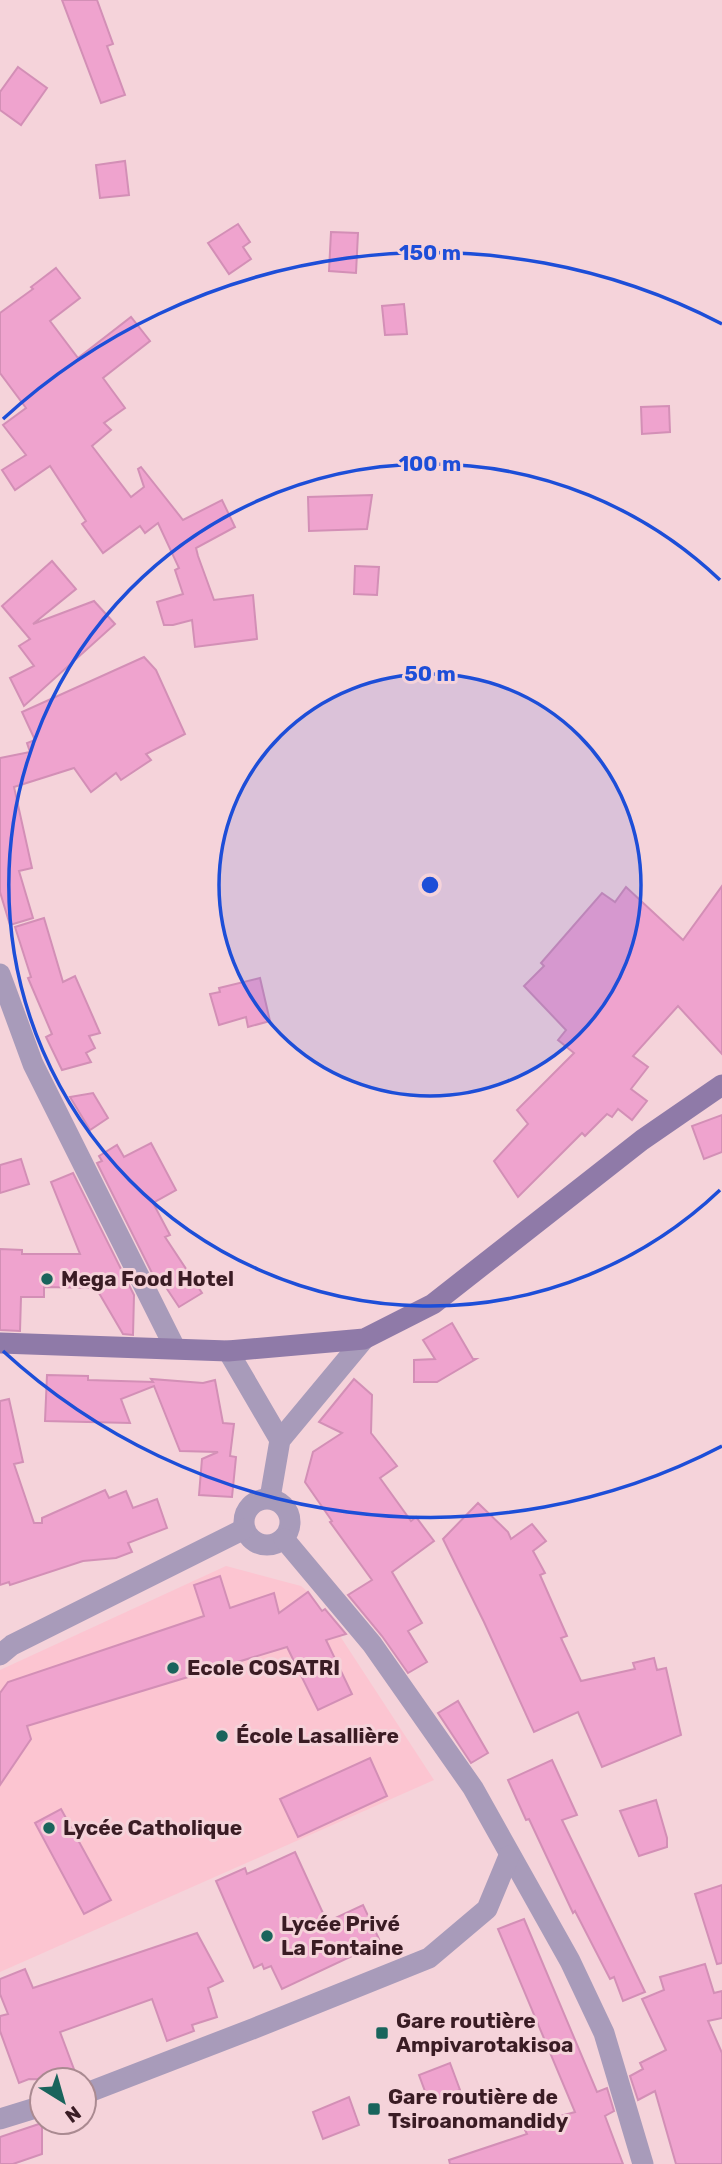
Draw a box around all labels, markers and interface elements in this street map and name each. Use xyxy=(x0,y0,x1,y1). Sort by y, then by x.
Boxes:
text: 150 m xyxy=(399,240,461,265)
text: 100 m xyxy=(399,451,461,476)
text: 50 m xyxy=(404,661,456,686)
centre of rings xyxy=(418,873,442,897)
place label: Mega Food Hotel xyxy=(61,1266,234,1291)
marker: Mega Food Hotel xyxy=(39,1271,55,1287)
place label: Ecole COSATRI xyxy=(187,1655,340,1680)
marker: Ecole COSATRI xyxy=(165,1660,181,1676)
place label: École Lasallière xyxy=(236,1723,399,1748)
marker: École Lasallière xyxy=(214,1728,230,1744)
place label: Lycée Catholique xyxy=(63,1815,242,1840)
marker: Lycée Catholique xyxy=(41,1820,57,1836)
place label: Lycée Privé La Fontaine xyxy=(281,1911,404,1960)
marker: Lycée Privé La Fontaine xyxy=(259,1928,275,1944)
place label: Gare routière Ampivarotakisoa xyxy=(396,2008,573,2057)
marker: Gare routière Ampivarotakisoa xyxy=(374,2025,390,2041)
north arrow xyxy=(28,2066,98,2136)
place label: Gare routière de Tsiroanomandidy xyxy=(388,2084,569,2133)
text: N xyxy=(61,2101,85,2127)
marker: Gare routière de Tsiroanomandidy xyxy=(366,2101,382,2117)

